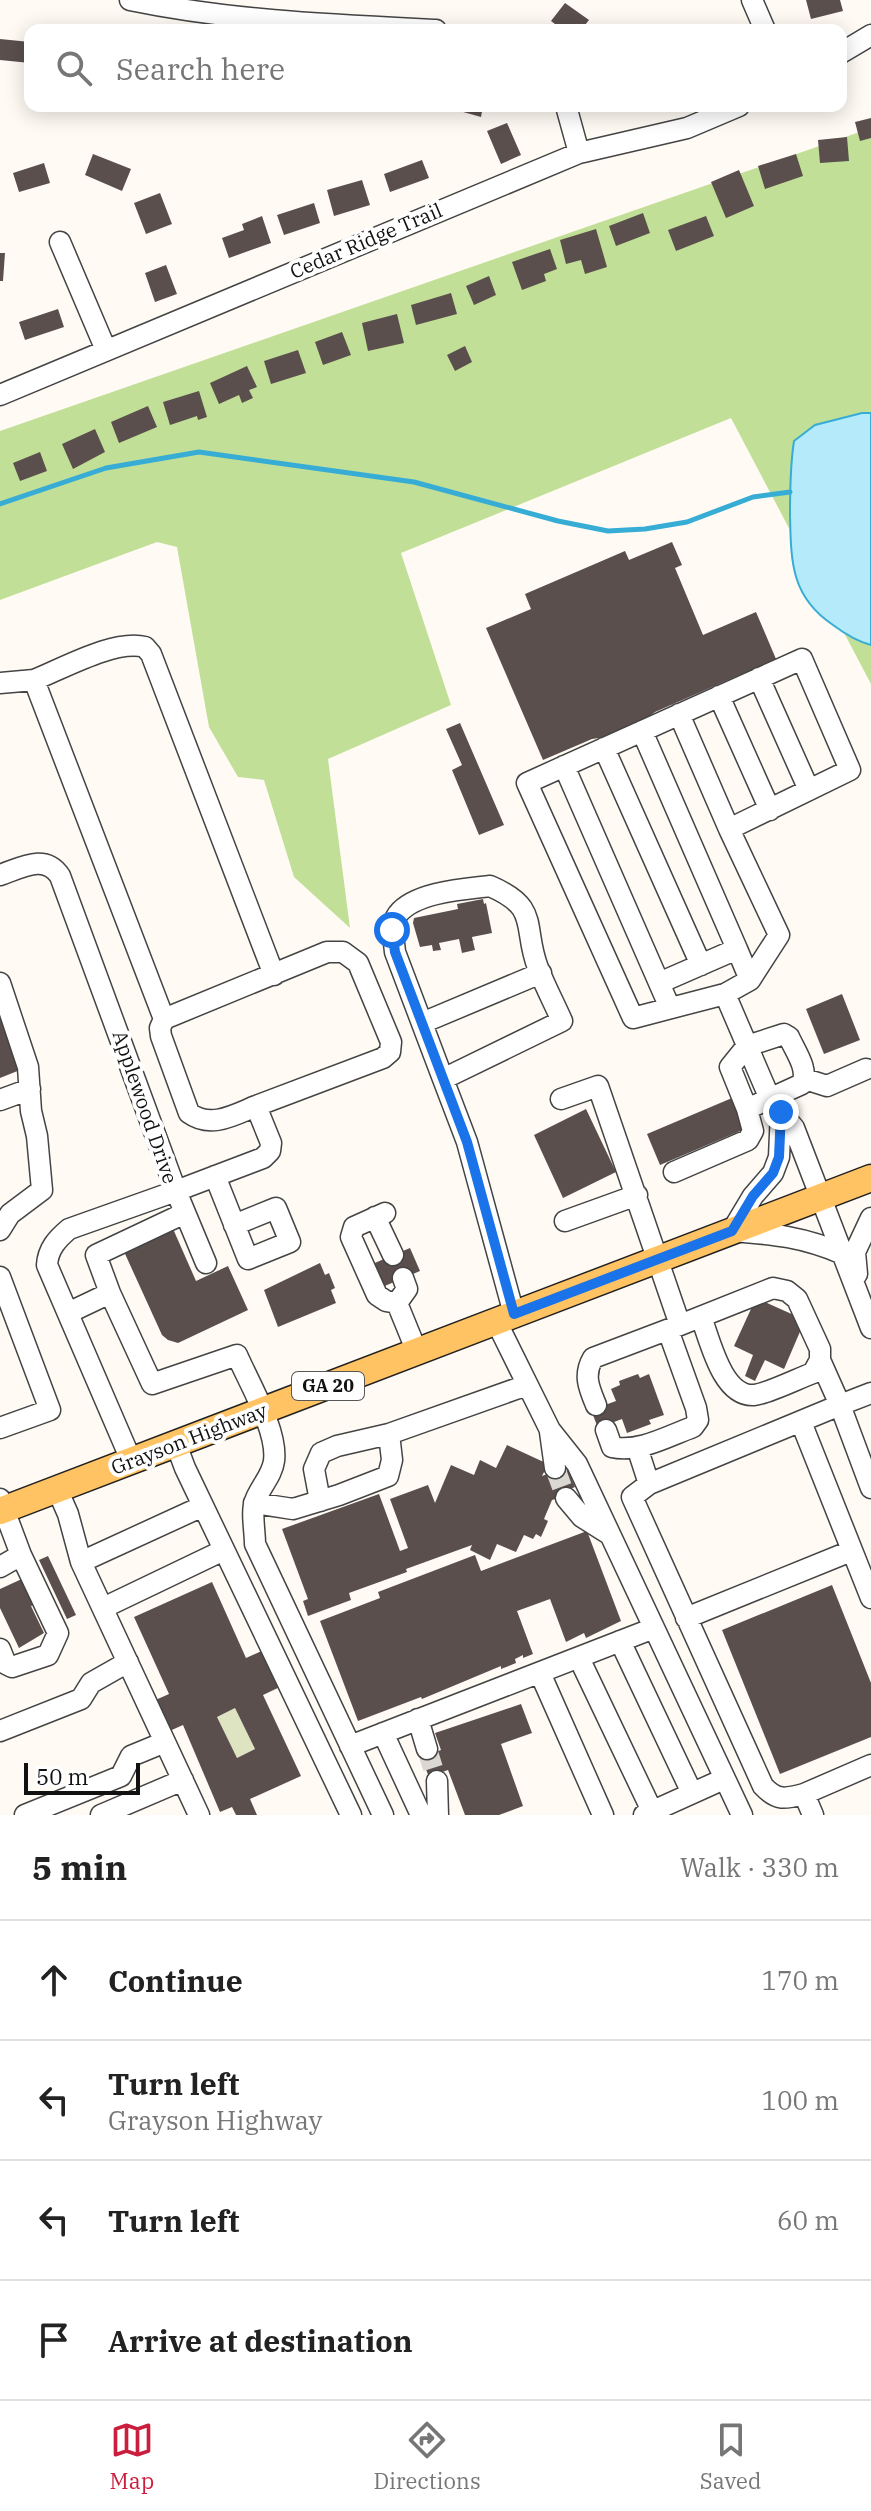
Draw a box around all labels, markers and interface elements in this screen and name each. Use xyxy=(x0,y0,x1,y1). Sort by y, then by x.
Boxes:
search box xyxy=(24,24,847,112)
icon: search xyxy=(52,46,96,90)
text: Search here xyxy=(116,49,285,88)
street label: Cedar Ridge Trail xyxy=(285,196,446,285)
route start xyxy=(374,912,410,948)
street label: Applewood Drive xyxy=(107,1027,184,1187)
route end xyxy=(763,1094,799,1130)
road number: GA 20 xyxy=(292,1372,364,1400)
street label: Grayson Highway xyxy=(107,1396,271,1481)
scale bar xyxy=(24,1759,140,1795)
text: 50 m xyxy=(36,1762,88,1791)
text: 5 min xyxy=(32,1845,127,1889)
text: Walk · 330 m xyxy=(680,1850,839,1884)
icon: ahead xyxy=(32,1958,76,2002)
text: Continue xyxy=(108,1961,243,2000)
text: 170 m xyxy=(761,1963,839,1997)
text: Turn left xyxy=(108,2064,240,2103)
icon: left xyxy=(32,2078,76,2122)
text: 100 m xyxy=(761,2083,839,2117)
text: Grayson Highway xyxy=(108,2103,322,2137)
icon: left xyxy=(32,2198,76,2242)
text: Turn left xyxy=(108,2201,240,2240)
text: 60 m xyxy=(777,2203,839,2237)
icon: arrive xyxy=(32,2318,76,2362)
text: Arrive at destination xyxy=(108,2321,413,2360)
tab: Map xyxy=(110,2418,154,2495)
tab: Directions xyxy=(373,2418,481,2495)
tab: Saved xyxy=(700,2418,761,2495)

